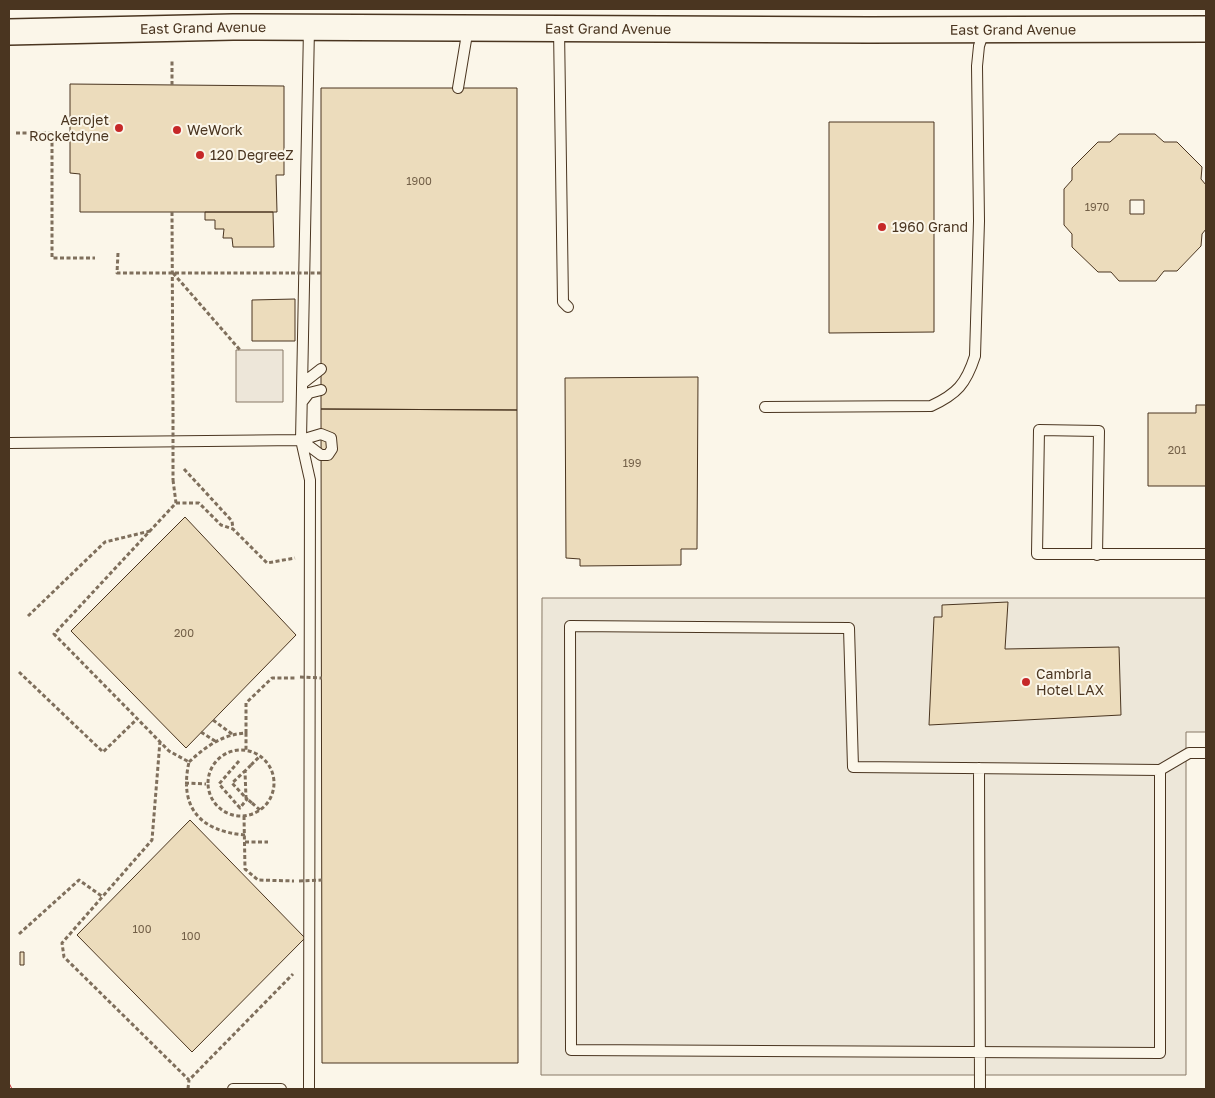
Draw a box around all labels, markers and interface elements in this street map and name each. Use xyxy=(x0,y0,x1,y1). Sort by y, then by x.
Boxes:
street label: East Grand Avenue xyxy=(140,18,266,37)
street label: East Grand Avenue xyxy=(545,19,671,37)
street label: East Grand Avenue xyxy=(950,20,1076,38)
place label: Aerojet Rocketdyne xyxy=(29,111,109,144)
place label: WeWork xyxy=(187,121,243,138)
marker: Aerojet Rocketdyne xyxy=(113,122,125,134)
marker: WeWork xyxy=(171,124,183,136)
place label: 120 DegreeZ xyxy=(210,146,294,163)
marker: 120 DegreeZ xyxy=(194,149,206,161)
house number: 1900 xyxy=(406,174,432,187)
house number: 1970 xyxy=(1085,200,1109,213)
place label: 1960 Grand xyxy=(892,218,968,235)
marker: 1960 Grand xyxy=(876,221,888,233)
house number: 201 xyxy=(1168,443,1186,456)
house number: 199 xyxy=(623,456,641,469)
house number: 200 xyxy=(174,626,194,639)
place label: Cambria Hotel LAX xyxy=(1036,665,1104,698)
marker: Cambria Hotel LAX xyxy=(1020,676,1032,688)
house number: 100 xyxy=(133,922,152,935)
house number: 100 xyxy=(182,929,201,942)

